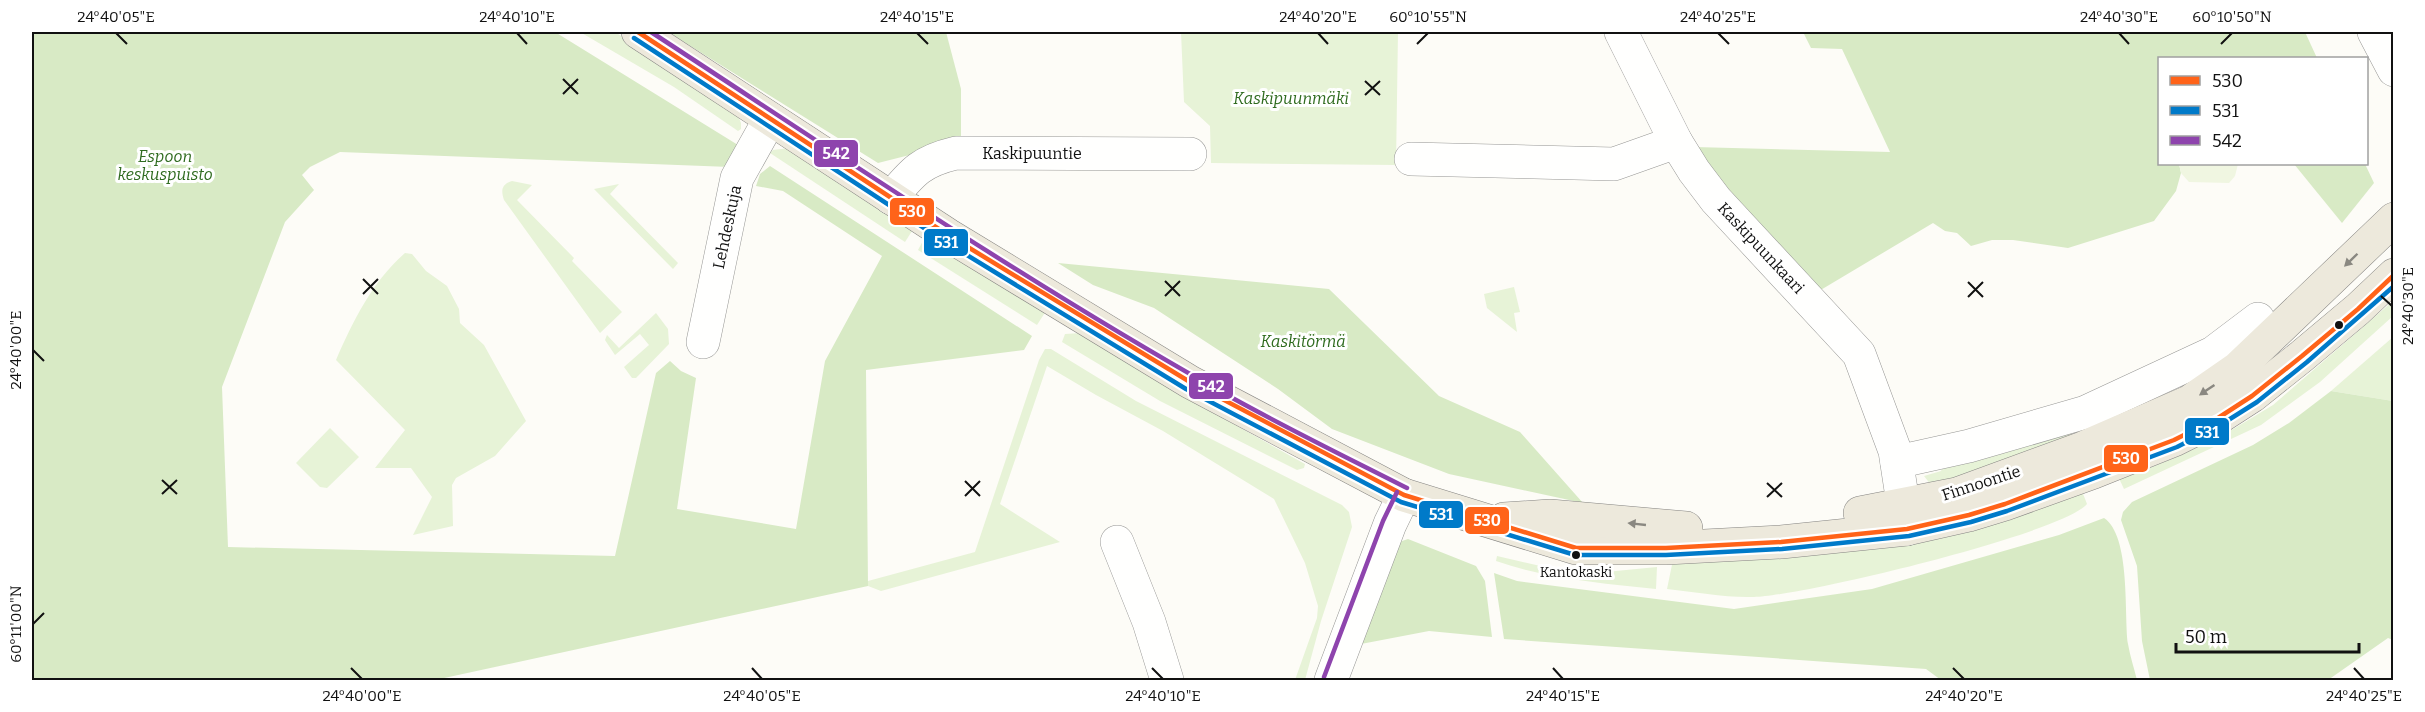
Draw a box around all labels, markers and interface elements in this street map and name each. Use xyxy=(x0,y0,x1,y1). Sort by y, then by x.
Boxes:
text: 24°40'05"E xyxy=(77,8,155,26)
text: 24°40'10"E xyxy=(479,8,555,26)
text: 24°40'15"E xyxy=(880,8,954,26)
text: 24°40'20"E xyxy=(1279,8,1357,26)
text: 60°10'55"N xyxy=(1389,8,1467,26)
text: 24°40'25"E xyxy=(1680,8,1756,26)
text: 24°40'30"E xyxy=(2080,8,2158,26)
text: 60°10'50"N xyxy=(2192,8,2272,26)
legend xyxy=(2158,57,2368,165)
text: 530 xyxy=(2212,70,2243,92)
park label: Kaskipuunmäki xyxy=(1233,89,1349,108)
text: 531 xyxy=(2212,100,2239,122)
text: 542 xyxy=(2212,130,2242,152)
line badge: 542 xyxy=(813,139,859,168)
text: 542 xyxy=(822,144,850,163)
street label: Kaskipuuntie xyxy=(982,144,1082,163)
park label: Espoon keskuspuisto xyxy=(117,147,213,184)
street label: Lehdeskuja xyxy=(709,183,745,271)
line badge: 530 xyxy=(889,197,935,226)
street label: Kaskipuunkaari xyxy=(1714,198,1808,298)
text: 530 xyxy=(898,202,926,221)
line badge: 531 xyxy=(923,228,969,257)
text: 531 xyxy=(934,233,958,252)
one-way arrow xyxy=(2344,253,2359,267)
text: 24°40'30"E xyxy=(2399,267,2417,345)
text: 24°40'00"E xyxy=(7,310,25,390)
unlabelled marker xyxy=(2333,319,2345,331)
park label: Kaskitörmä xyxy=(1260,332,1346,351)
line badge: 542 xyxy=(1188,372,1234,400)
text: 542 xyxy=(1197,377,1225,396)
one-way arrow xyxy=(2199,384,2215,396)
line badge: 531 xyxy=(2184,417,2230,446)
text: 531 xyxy=(2195,423,2219,442)
line badge: 530 xyxy=(2103,444,2149,473)
text: 530 xyxy=(2112,449,2140,468)
street label: Finnoontie xyxy=(1939,461,2023,505)
line badge: 531 xyxy=(1418,500,1464,529)
text: 531 xyxy=(1429,505,1453,524)
line badge: 530 xyxy=(1464,506,1510,535)
text: 530 xyxy=(1473,511,1501,530)
one-way arrow xyxy=(1627,519,1646,529)
marker: Kantokaski xyxy=(1570,549,1582,561)
place label: Kantokaski xyxy=(1540,564,1612,581)
text: 60°11'00"N xyxy=(7,585,25,663)
scale bar xyxy=(2176,616,2359,654)
text: 50 m xyxy=(2185,626,2227,648)
text: 24°40'00"E xyxy=(322,687,402,705)
text: 24°40'05"E xyxy=(723,687,801,705)
text: 24°40'10"E xyxy=(1125,687,1201,705)
text: 24°40'15"E xyxy=(1526,687,1600,705)
text: 24°40'20"E xyxy=(1925,687,2003,705)
text: 24°40'25"E xyxy=(2326,687,2402,705)

